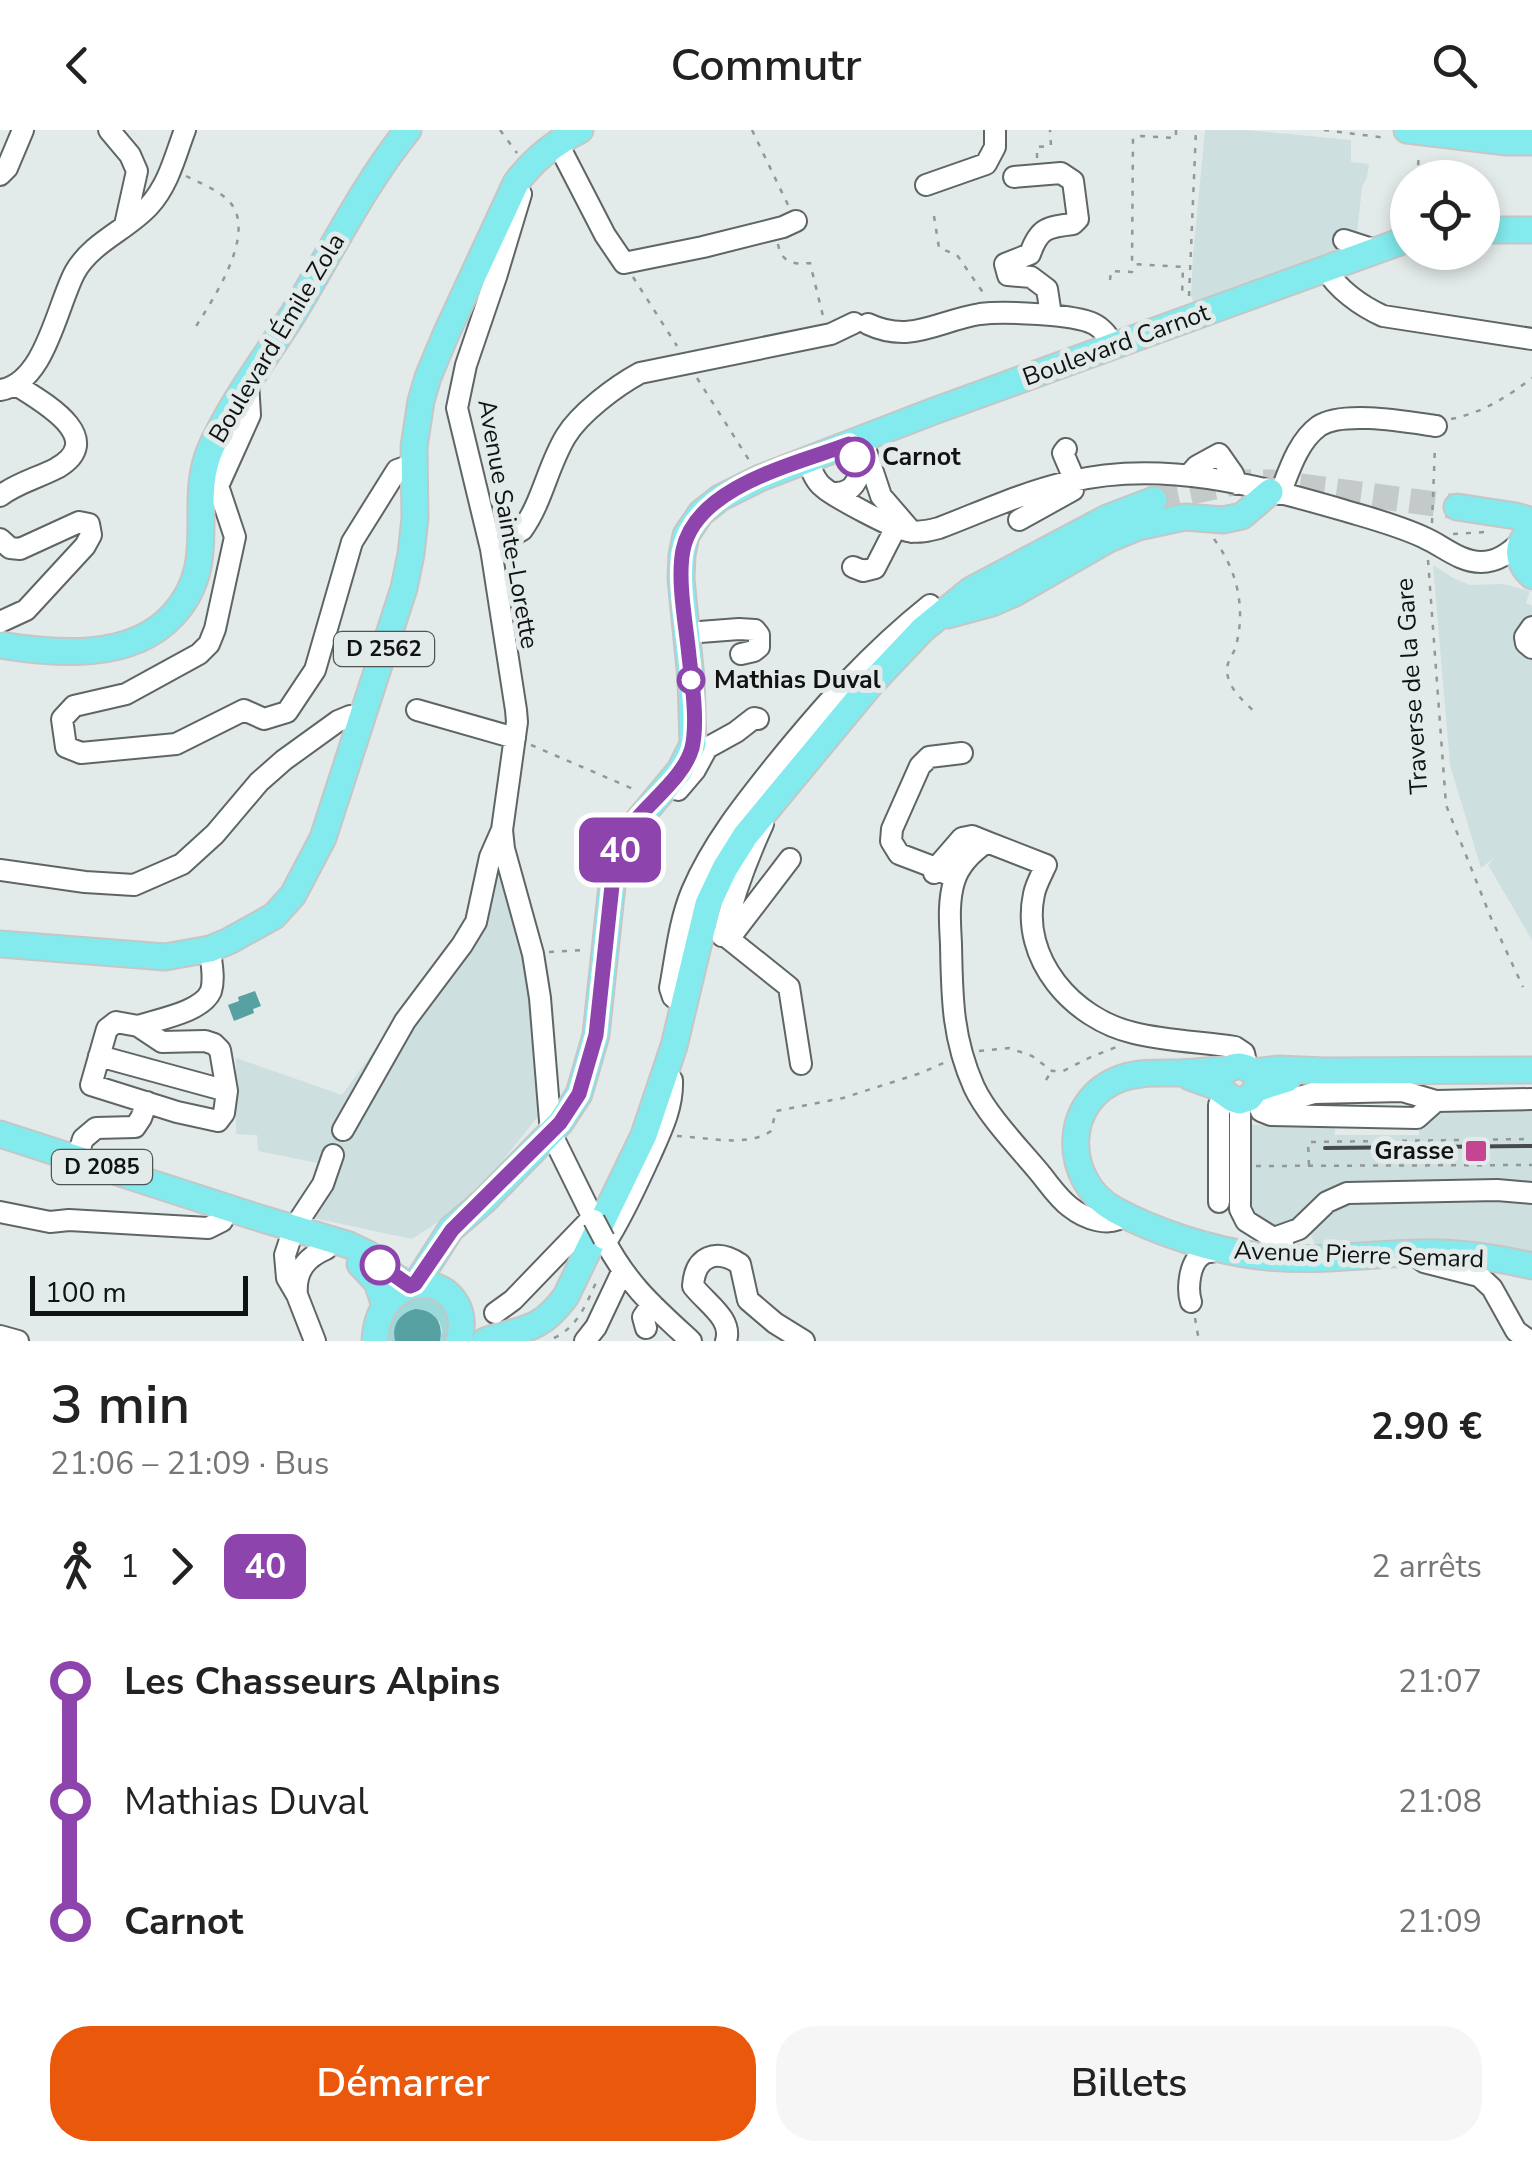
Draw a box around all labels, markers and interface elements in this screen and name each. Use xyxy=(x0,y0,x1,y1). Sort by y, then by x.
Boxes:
text: Commutr xyxy=(670,35,862,96)
icon: back xyxy=(50,38,105,93)
icon: search xyxy=(1427,38,1482,93)
map controls xyxy=(1390,160,1500,270)
button: locate xyxy=(1390,160,1500,270)
street label: Boulevard Émile Zola xyxy=(201,227,353,449)
street label: Boulevard Carnot xyxy=(1018,295,1214,395)
street label: Avenue Sainte-Lorette xyxy=(469,397,547,651)
marker: Carnot xyxy=(836,438,874,476)
place label: Carnot xyxy=(882,440,961,474)
street label: Traverse de la Gare xyxy=(1387,577,1437,795)
road number: D 2562 xyxy=(334,632,434,666)
place label: Mathias Duval xyxy=(714,663,881,697)
marker: Mathias Duval xyxy=(678,667,704,693)
line badge: 40 xyxy=(575,818,665,882)
text: 40 xyxy=(599,827,641,874)
place label: Grasse xyxy=(1374,1134,1454,1168)
marker: Grasse xyxy=(1463,1138,1489,1164)
road number: D 2085 xyxy=(52,1150,152,1184)
street label: Avenue Pierre Semard xyxy=(1233,1234,1485,1276)
unlabelled marker xyxy=(361,1246,399,1284)
scale bar xyxy=(30,1271,248,1316)
text: 100 m xyxy=(45,1274,127,1312)
text: 3 min xyxy=(50,1367,190,1442)
text: 2.90 € xyxy=(1371,1401,1482,1452)
text: 21:06 – 21:09 · Bus xyxy=(50,1442,329,1485)
icon: walk xyxy=(50,1539,105,1594)
icon: forward xyxy=(154,1539,209,1594)
text: 40 xyxy=(244,1543,286,1590)
text: 1 xyxy=(120,1545,139,1588)
text: 2 arrêts xyxy=(1371,1545,1482,1588)
text: Les Chasseurs Alpins xyxy=(124,1656,500,1707)
text: 21:07 xyxy=(1398,1660,1482,1703)
text: Mathias Duval xyxy=(124,1776,369,1827)
text: 21:08 xyxy=(1398,1780,1482,1823)
text: Carnot xyxy=(124,1896,243,1947)
text: 21:09 xyxy=(1398,1900,1482,1943)
button: Démarrer xyxy=(50,2026,756,2141)
button: Billets xyxy=(776,2026,1482,2141)

